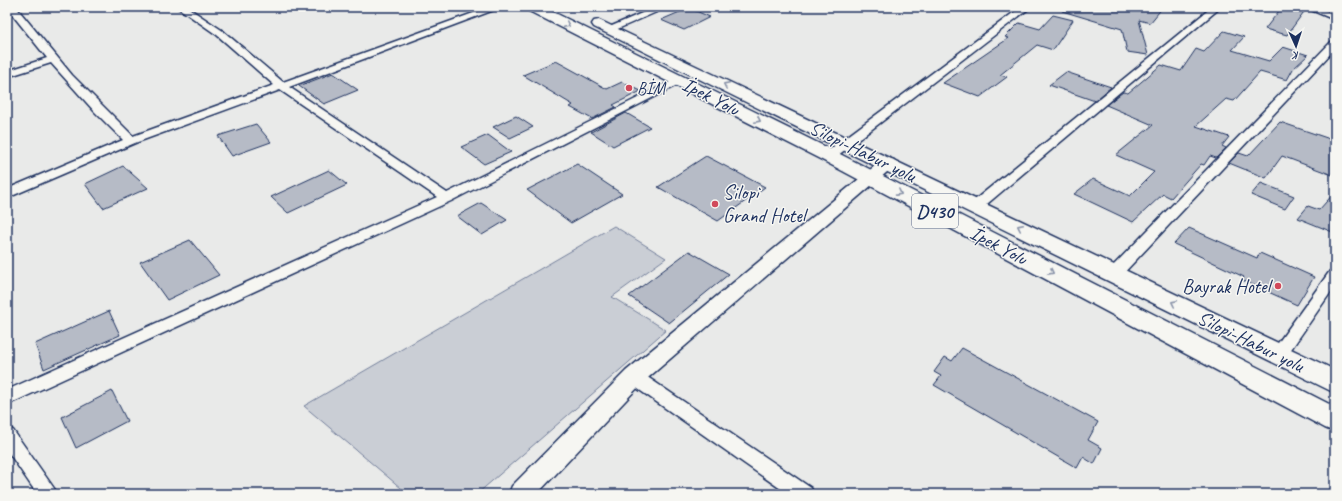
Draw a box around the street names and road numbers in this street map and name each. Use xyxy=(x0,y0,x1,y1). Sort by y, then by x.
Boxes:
street label: İpek Yolu xyxy=(678,71,745,122)
street label: Silopi-Habur yolu xyxy=(806,115,921,189)
road number: D430 xyxy=(912,194,958,228)
street label: İpek Yolu xyxy=(966,220,1033,272)
street label: Silopi-Habur yolu xyxy=(1194,305,1309,379)

